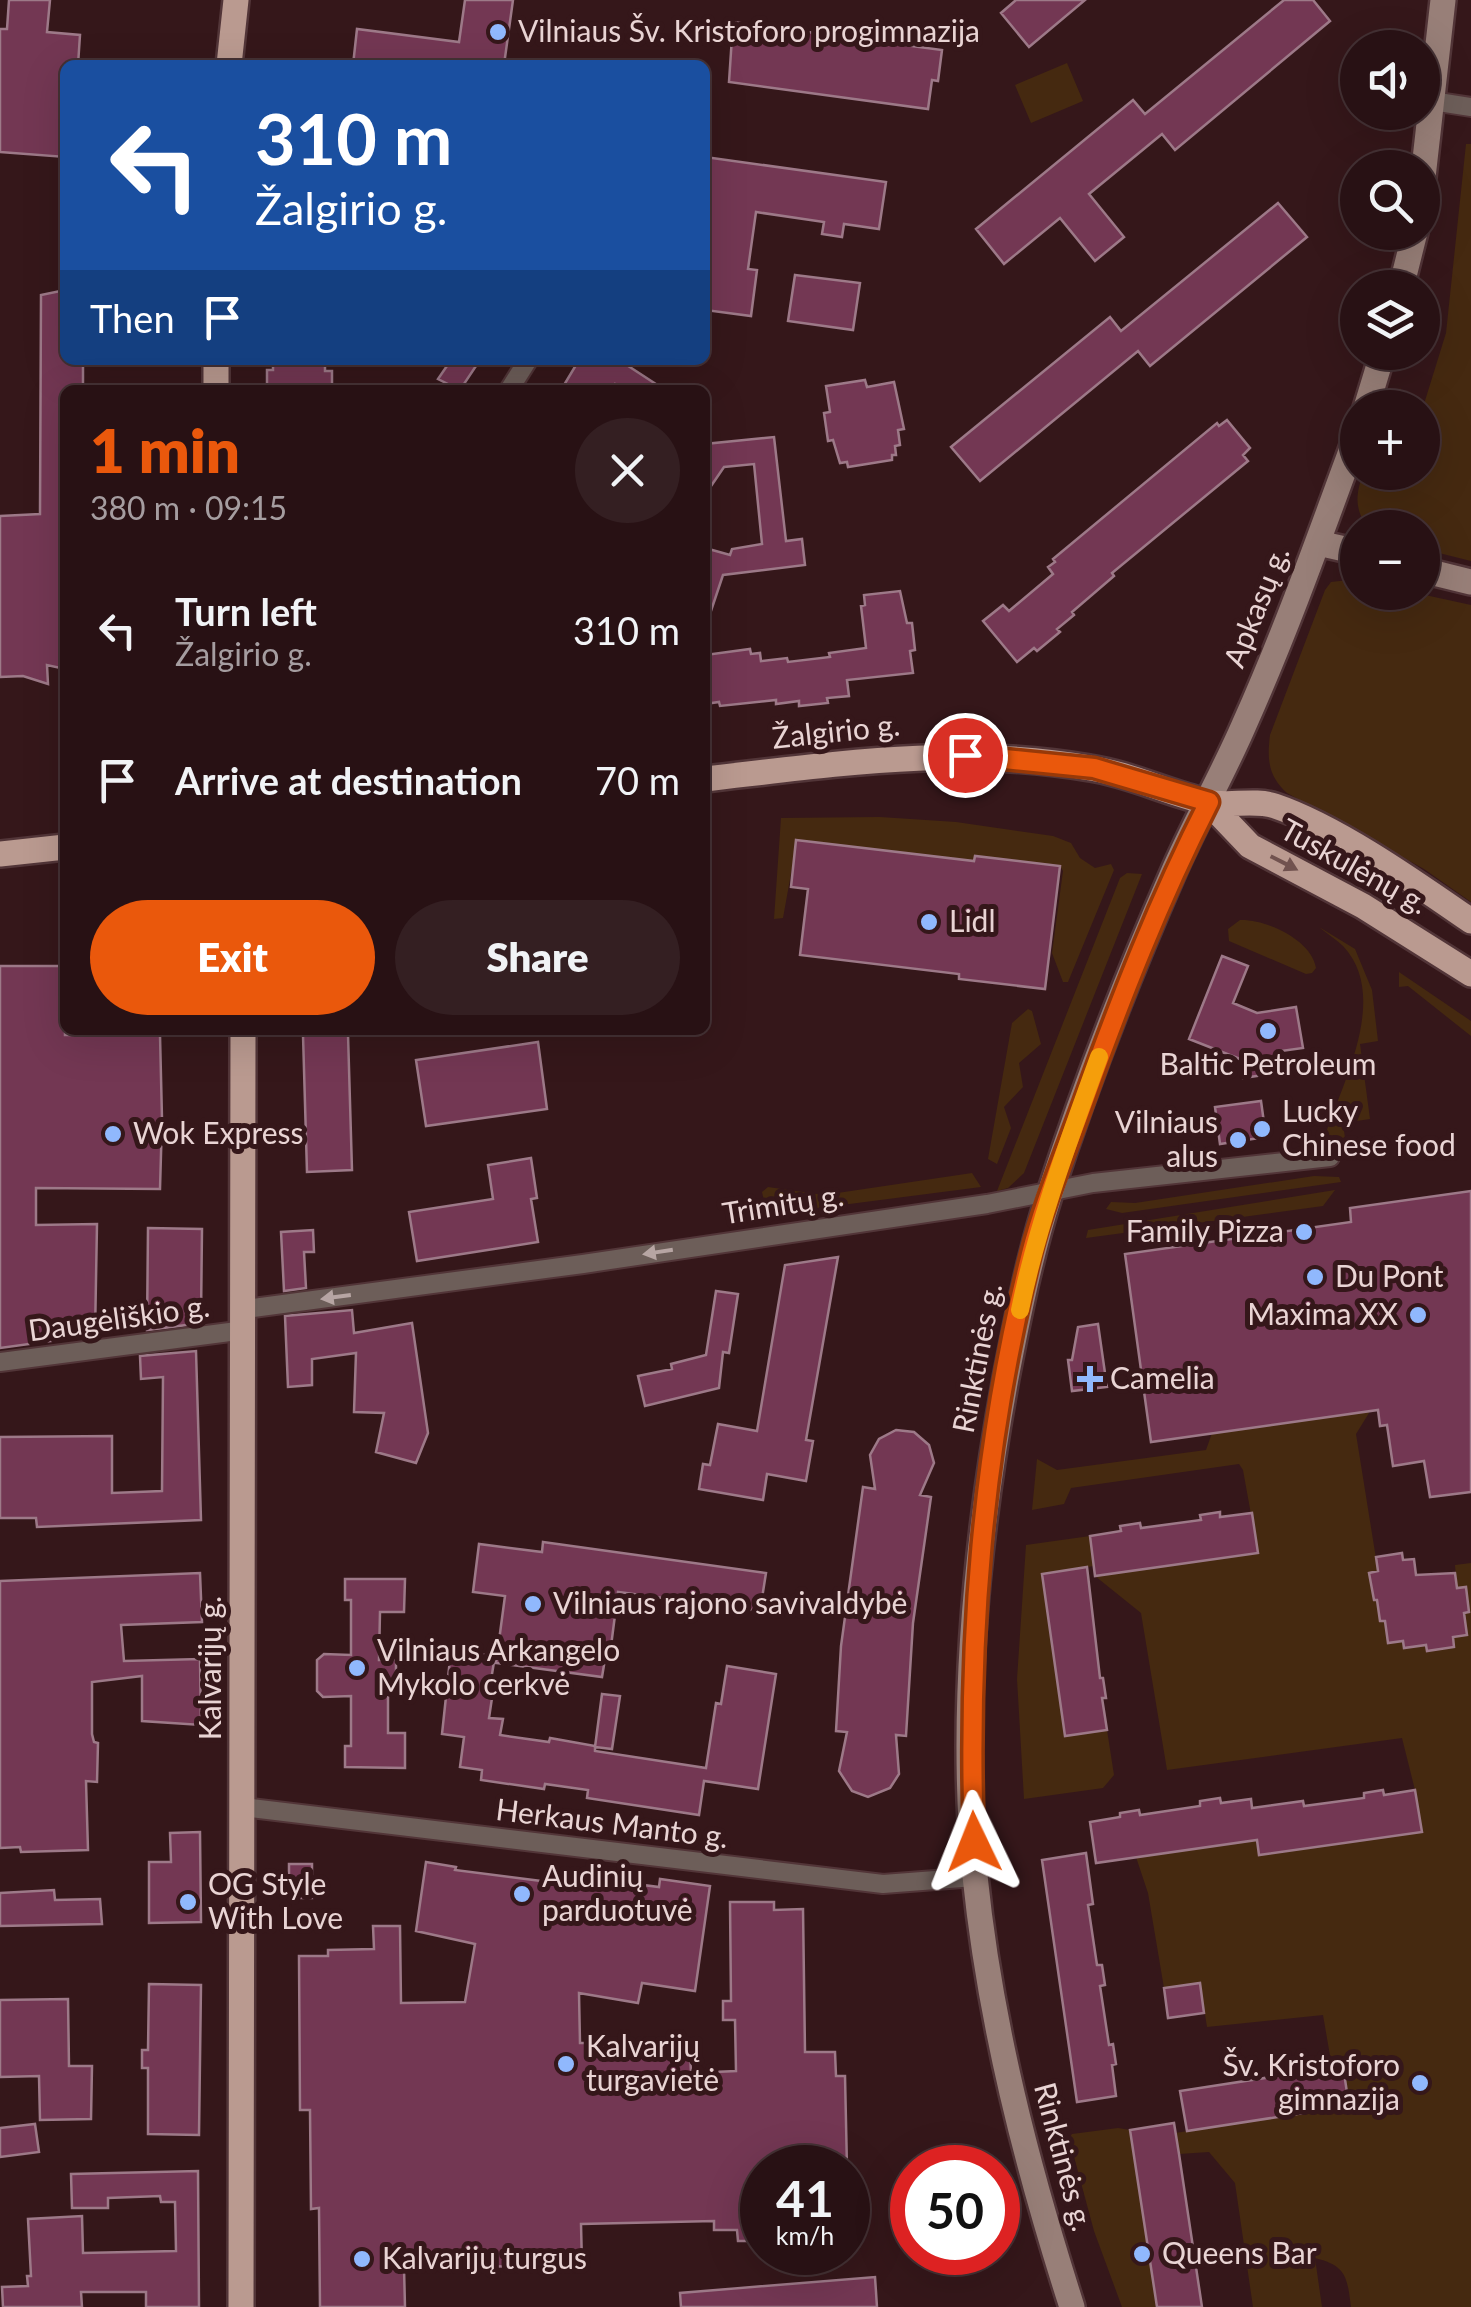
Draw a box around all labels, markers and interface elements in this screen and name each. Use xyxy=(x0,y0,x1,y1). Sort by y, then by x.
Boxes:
place label: Vilniaus Šv. Kristoforo progimnazija xyxy=(518,12,980,48)
marker: Vilniaus Šv. Kristoforo progimnazija xyxy=(487,21,509,43)
map controls xyxy=(1340,30,1440,610)
button: sound xyxy=(1340,30,1440,130)
text: 310 m xyxy=(255,96,452,180)
icon: left xyxy=(90,100,220,230)
button: search xyxy=(1340,150,1440,250)
text: Žalgirio g. xyxy=(255,181,447,235)
button: layers xyxy=(1340,270,1440,370)
icon: arrive xyxy=(195,290,250,345)
text: Then xyxy=(90,295,175,341)
button: + xyxy=(1340,390,1440,490)
text: 1 min xyxy=(90,414,240,486)
button: close xyxy=(575,418,680,523)
text: 380 m · 09:15 xyxy=(90,488,287,527)
button: − xyxy=(1340,510,1440,610)
street label: Apkasų g. xyxy=(1215,540,1296,672)
text: Turn left xyxy=(175,588,317,634)
icon: left xyxy=(90,603,145,658)
text: 310 m xyxy=(573,607,680,653)
text: Žalgirio g. xyxy=(175,634,312,673)
street label: Žalgirio g. xyxy=(770,705,901,755)
pin xyxy=(923,713,1008,798)
icon: arrive xyxy=(938,728,993,783)
icon: arrive xyxy=(90,753,145,808)
text: Arrive at destination xyxy=(175,757,522,803)
text: 70 m xyxy=(595,757,680,803)
street label: Tuskulėnų g. xyxy=(1275,810,1435,921)
one-way arrow xyxy=(1269,854,1298,871)
button: Exit xyxy=(90,900,375,1015)
button: Share xyxy=(395,900,680,1015)
place label: Lidl xyxy=(949,902,996,938)
marker: Lidl xyxy=(918,911,940,933)
marker: Baltic Petroleum xyxy=(1257,1020,1279,1042)
place label: Baltic Petroleum xyxy=(1160,1045,1376,1081)
place label: Lucky Chinese food xyxy=(1282,1092,1456,1162)
place label: Vilniaus alus xyxy=(1115,1103,1218,1173)
place label: Wok Express xyxy=(133,1114,304,1150)
marker: Lucky Chinese food xyxy=(1251,1118,1273,1140)
marker: Wok Express xyxy=(102,1123,124,1145)
marker: Vilniaus alus xyxy=(1227,1129,1249,1151)
street label: Trimitų g. xyxy=(719,1176,846,1230)
place label: Family Pizza xyxy=(1126,1212,1284,1248)
marker: Family Pizza xyxy=(1293,1221,1315,1243)
one-way arrow xyxy=(642,1245,673,1261)
place label: Du Pont xyxy=(1335,1257,1444,1293)
marker: Du Pont xyxy=(1304,1266,1326,1288)
street label: Rinktinės g. xyxy=(944,1279,1008,1436)
street label: Daugėliškio g. xyxy=(26,1287,212,1348)
one-way arrow xyxy=(320,1289,351,1305)
place label: Maxima XX xyxy=(1247,1295,1399,1331)
marker: Maxima XX xyxy=(1407,1304,1429,1326)
place label: Camelia xyxy=(1110,1359,1215,1395)
marker: Camelia xyxy=(1079,1368,1101,1390)
place label: Vilniaus rajono savivaldybė xyxy=(553,1584,907,1620)
marker: Vilniaus rajono savivaldybė xyxy=(522,1593,544,1615)
street label: Kalvarijų g. xyxy=(191,1596,227,1740)
place label: Vilniaus Arkangelo Mykolo cerkvė xyxy=(377,1631,620,1701)
marker: Vilniaus Arkangelo Mykolo cerkvė xyxy=(346,1657,368,1679)
street label: Herkaus Manto g. xyxy=(494,1790,730,1854)
position arrow xyxy=(922,1790,1026,1894)
place label: Audinių parduotuvė xyxy=(542,1857,693,1927)
place label: OG Style With Love xyxy=(208,1865,343,1935)
marker: Audinių parduotuvė xyxy=(511,1883,533,1905)
marker: OG Style With Love xyxy=(177,1891,199,1913)
place label: Kalvarijų turgavietė xyxy=(586,2027,719,2097)
place label: Šv. Kristoforo gimnazija xyxy=(1223,2046,1400,2116)
marker: Kalvarijų turgavietė xyxy=(555,2053,577,2075)
marker: Šv. Kristoforo gimnazija xyxy=(1409,2072,1431,2094)
street label: Rinktinės g. xyxy=(1028,2078,1102,2235)
speed limit sign: 50 xyxy=(890,2145,1020,2275)
text: 41 xyxy=(776,2168,834,2228)
text: km/h xyxy=(776,2220,834,2250)
place label: Queens Bar xyxy=(1162,2234,1317,2270)
place label: Kalvarijų turgus xyxy=(382,2239,587,2275)
marker: Queens Bar xyxy=(1131,2243,1153,2265)
marker: Kalvarijų turgus xyxy=(351,2248,373,2270)

